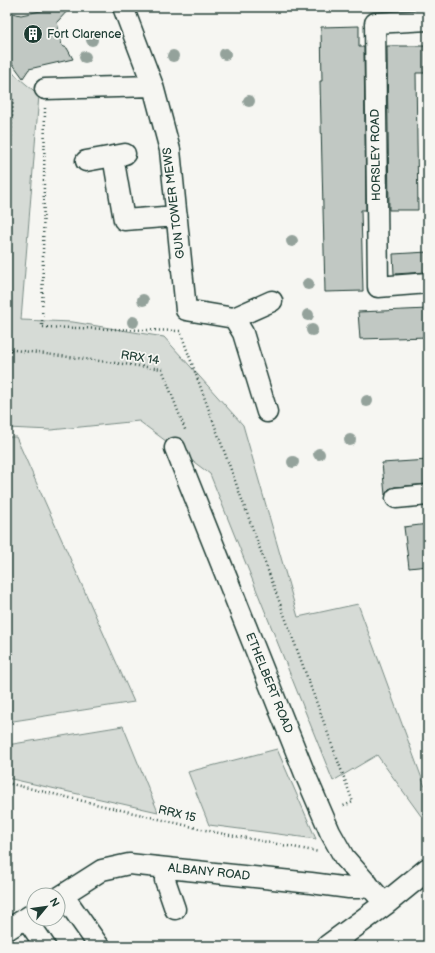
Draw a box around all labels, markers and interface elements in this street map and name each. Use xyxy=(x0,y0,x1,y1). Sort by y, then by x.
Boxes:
building icon: Fort Clarence xyxy=(22,23,44,45)
place label: Fort Clarence xyxy=(47,27,121,42)
street label: HORSLEY ROAD xyxy=(368,109,384,201)
street label: GUN TOWER MEWS xyxy=(160,146,188,260)
street label: RRX 14 xyxy=(120,348,161,369)
street label: ETHELBERT ROAD xyxy=(242,630,296,736)
street label: RRX 15 xyxy=(156,802,198,826)
street label: ALBANY ROAD xyxy=(167,860,251,884)
north arrow xyxy=(26,887,66,927)
text: N xyxy=(47,896,62,909)

